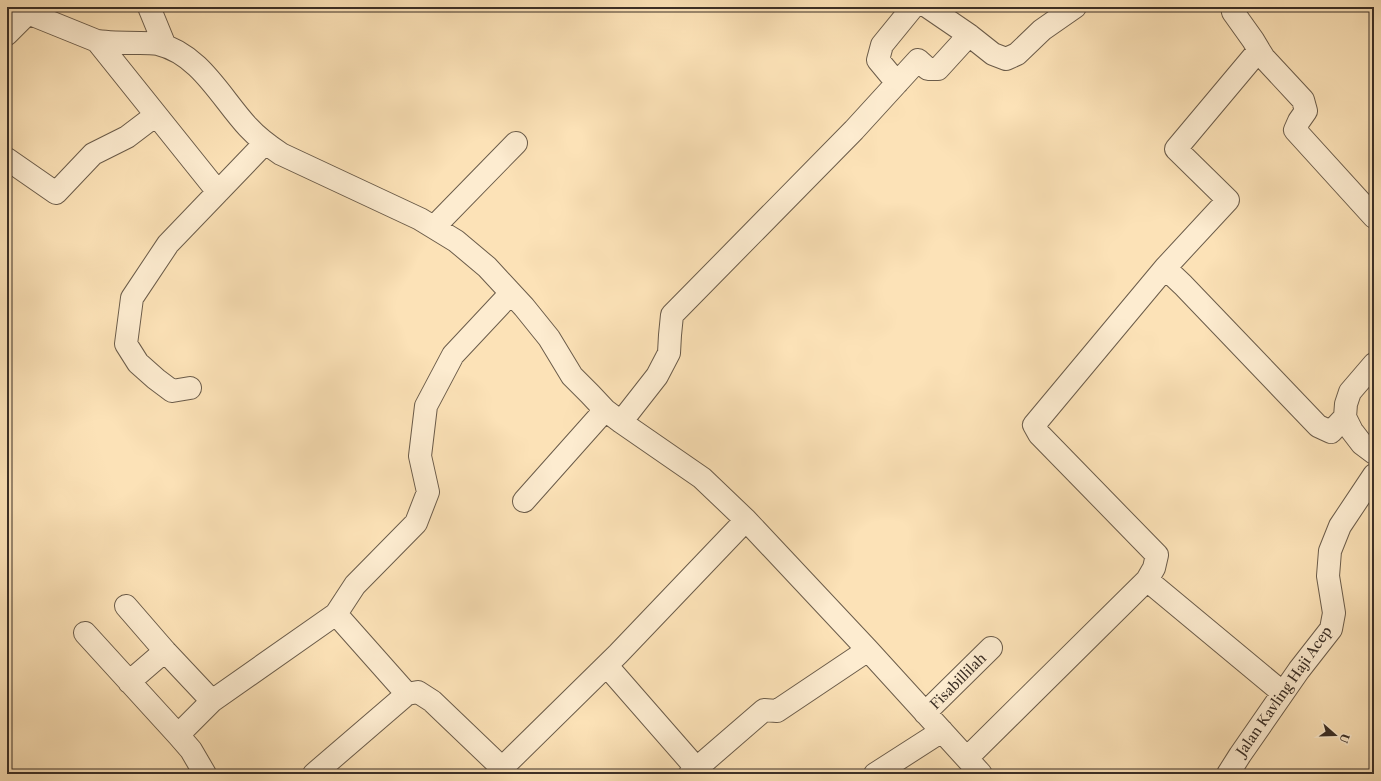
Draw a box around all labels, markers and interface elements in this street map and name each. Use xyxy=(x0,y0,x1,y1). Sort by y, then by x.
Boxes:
street label: Jalan Kavling Haji Acep xyxy=(1231,623,1336,761)
street label: Fisabillilah xyxy=(926,649,990,713)
north arrow xyxy=(1315,715,1355,755)
text: U xyxy=(1336,732,1353,745)

